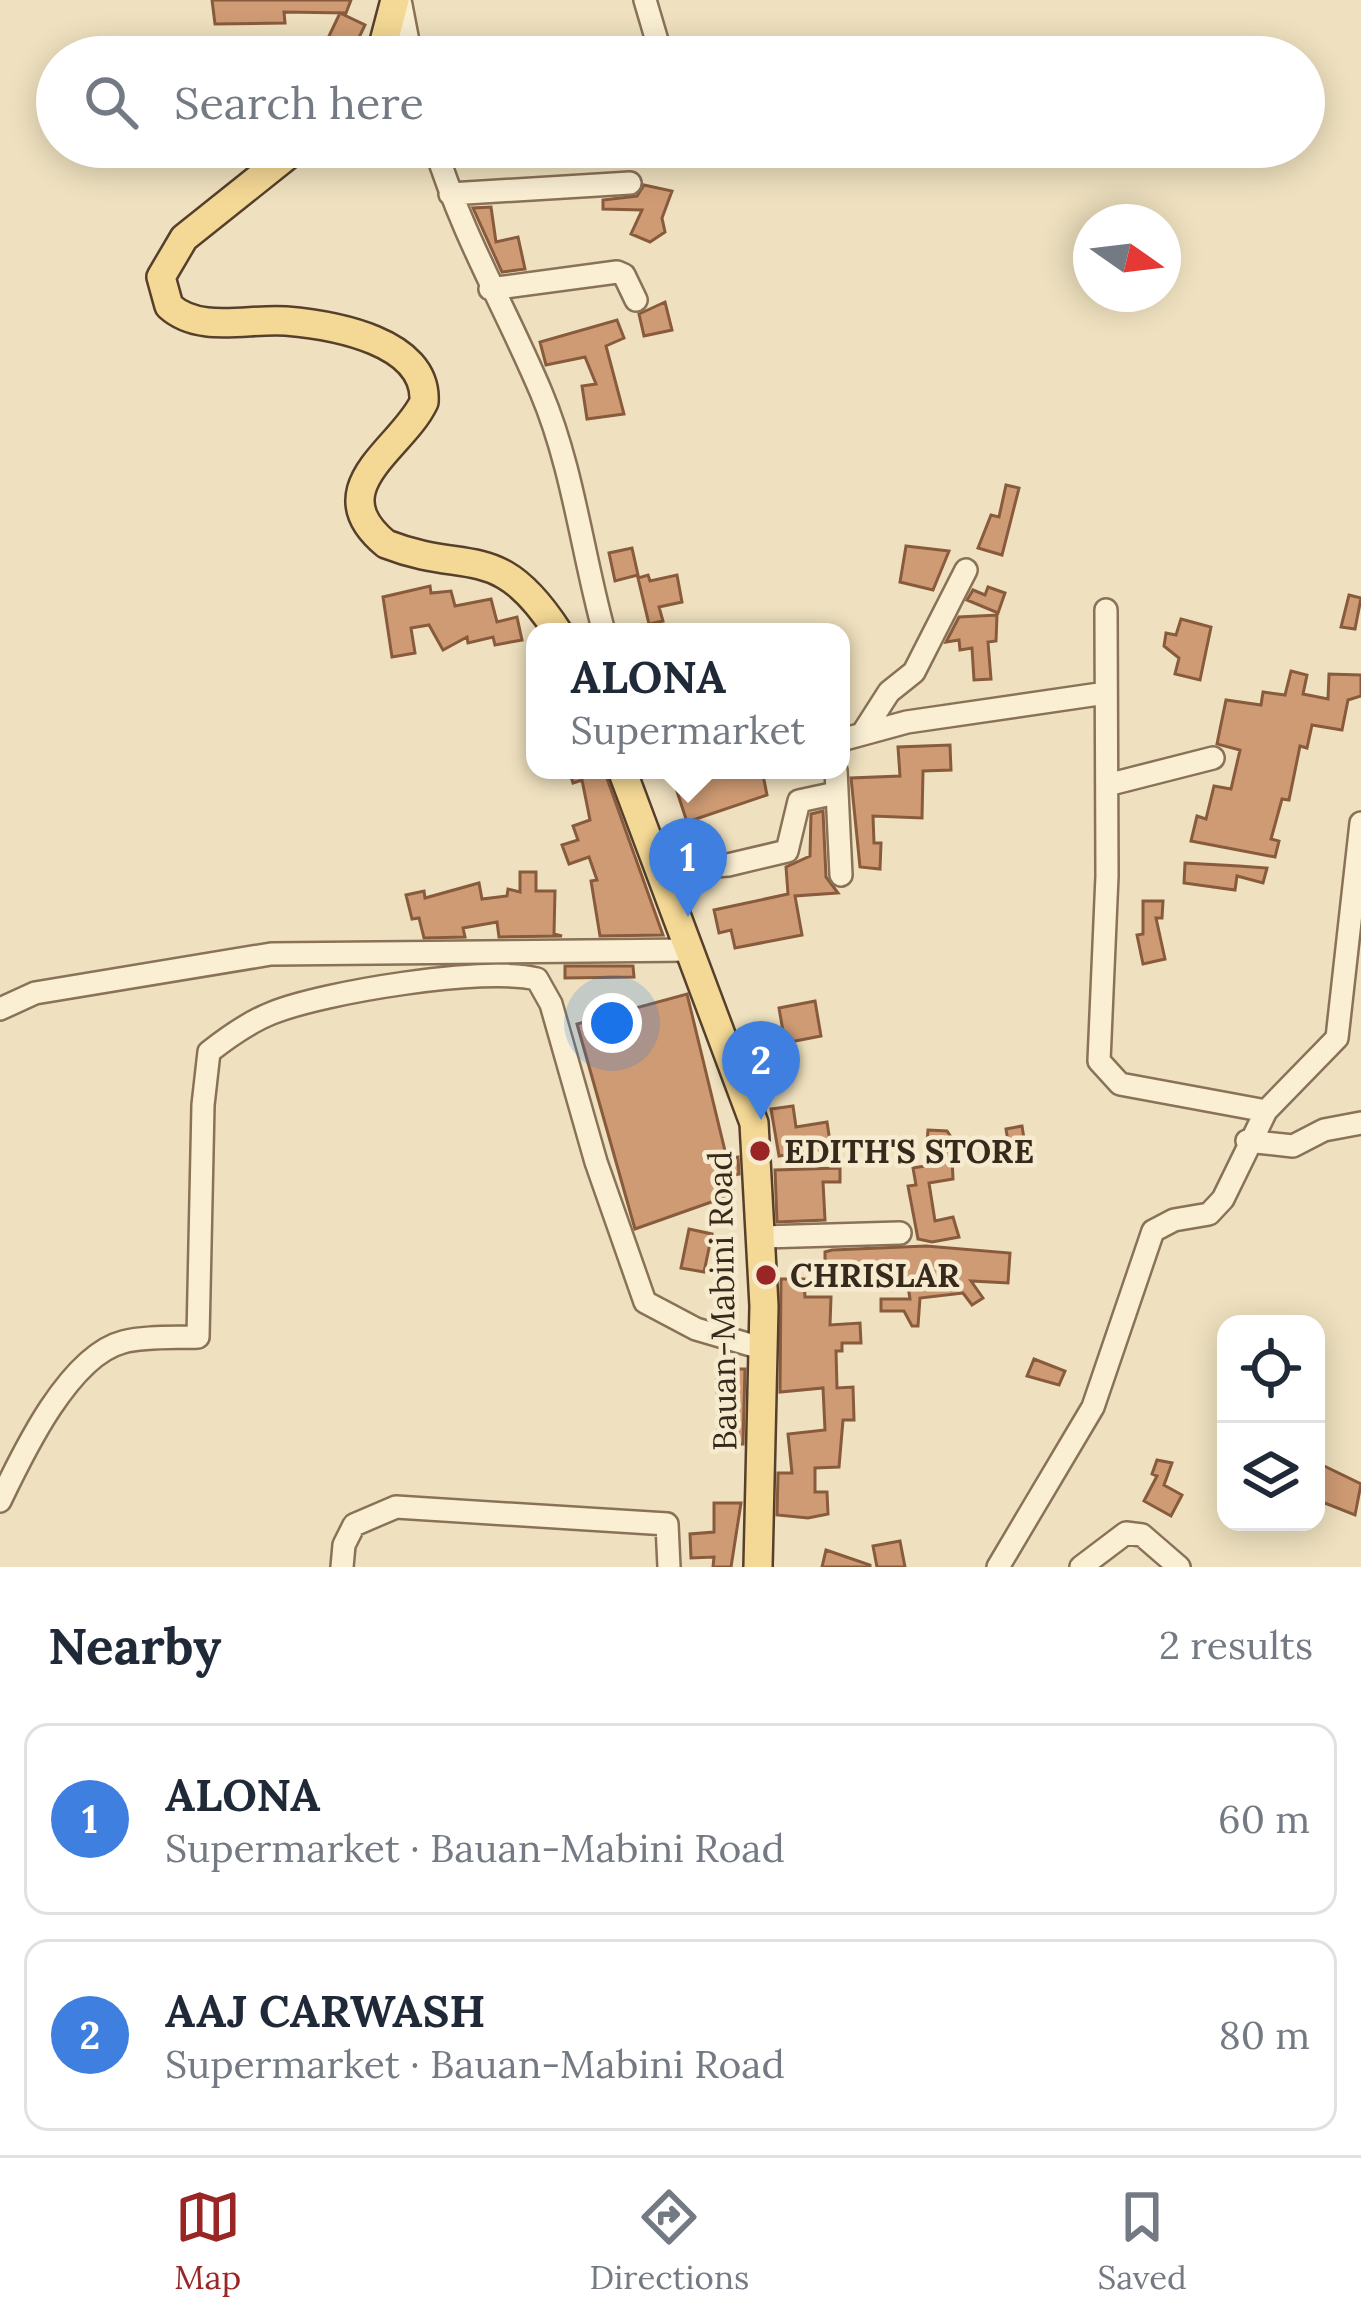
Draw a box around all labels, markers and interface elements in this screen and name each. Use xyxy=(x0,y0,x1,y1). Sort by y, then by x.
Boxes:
search box xyxy=(36,36,1325,168)
icon: search xyxy=(78,69,144,135)
text: Search here xyxy=(174,74,424,131)
north arrow xyxy=(1073,204,1181,312)
popup xyxy=(526,623,850,779)
text: ALONA xyxy=(571,648,726,705)
text: Supermarket xyxy=(571,705,805,755)
pin: 1 xyxy=(649,818,727,917)
your location xyxy=(582,993,642,1053)
pin: 2 xyxy=(722,1021,800,1120)
place label: EDITH'S STORE xyxy=(784,1130,1034,1172)
marker: EDITH'S STORE xyxy=(747,1138,773,1164)
street label: Bauan-Mabini Road xyxy=(698,1151,746,1451)
place label: CHRISLAR xyxy=(790,1254,960,1296)
marker: CHRISLAR xyxy=(753,1262,779,1288)
map controls xyxy=(1217,1315,1325,1531)
button: locate xyxy=(1217,1315,1325,1423)
button: layers xyxy=(1217,1423,1325,1531)
text: Nearby xyxy=(48,1613,221,1678)
text: 2 results xyxy=(1159,1620,1313,1670)
text: ALONA xyxy=(165,1766,320,1823)
text: 1 xyxy=(82,1794,98,1844)
text: 60 m xyxy=(1218,1794,1310,1844)
text: Supermarket · Bauan-Mabini Road xyxy=(165,1823,785,1873)
text: AAJ CARWASH xyxy=(165,1982,486,2039)
text: 2 xyxy=(80,2010,100,2060)
text: 80 m xyxy=(1219,2010,1310,2060)
text: Supermarket · Bauan-Mabini Road xyxy=(165,2039,785,2089)
tab: Map xyxy=(174,2184,241,2298)
tab: Directions xyxy=(590,2184,749,2298)
tab: Saved xyxy=(1098,2184,1187,2298)

